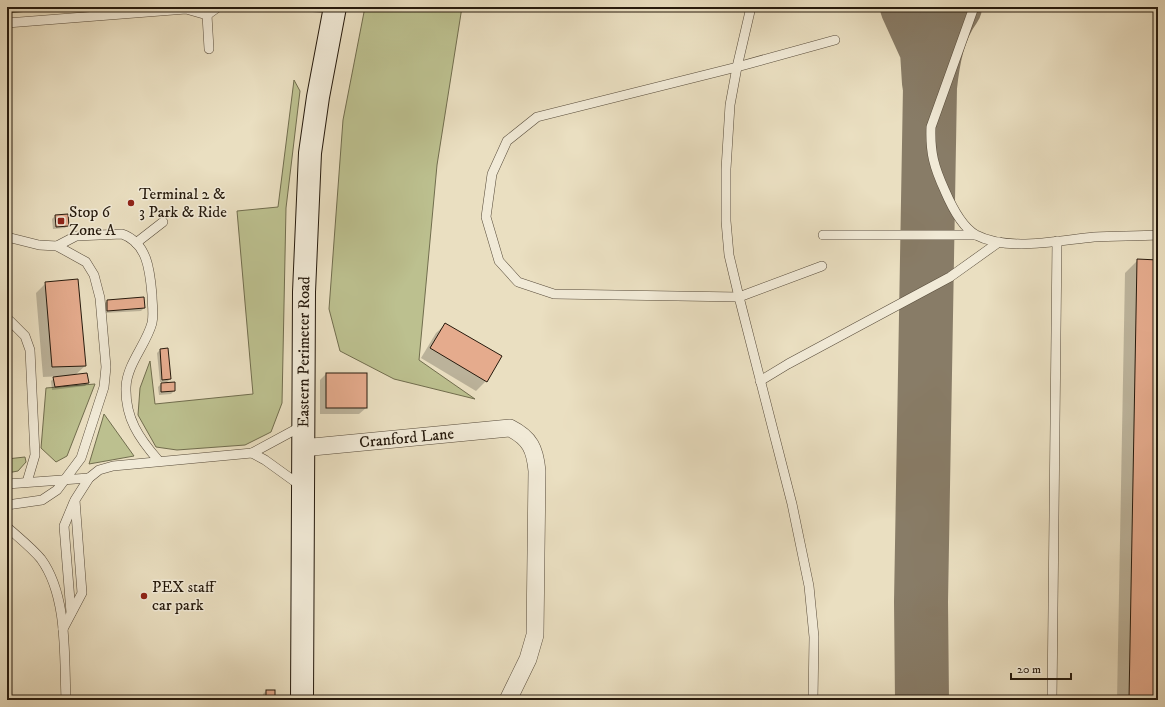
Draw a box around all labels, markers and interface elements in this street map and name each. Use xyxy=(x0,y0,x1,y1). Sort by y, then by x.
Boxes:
place label: Terminal 2 & 3 Park & Ride xyxy=(139,184,227,222)
marker: Terminal 2 & 3 Park & Ride xyxy=(126,198,136,208)
place label: Stop 6 Zone A xyxy=(69,202,116,240)
marker: Stop 6 Zone A xyxy=(56,216,66,226)
street label: Eastern Perimeter Road xyxy=(293,276,315,428)
street label: Cranford Lane xyxy=(358,423,455,452)
place label: PEX staff car park xyxy=(152,577,217,615)
marker: PEX staff car park xyxy=(139,591,149,601)
scale bar xyxy=(1011,655,1071,681)
text: 20 m xyxy=(1017,662,1041,677)

